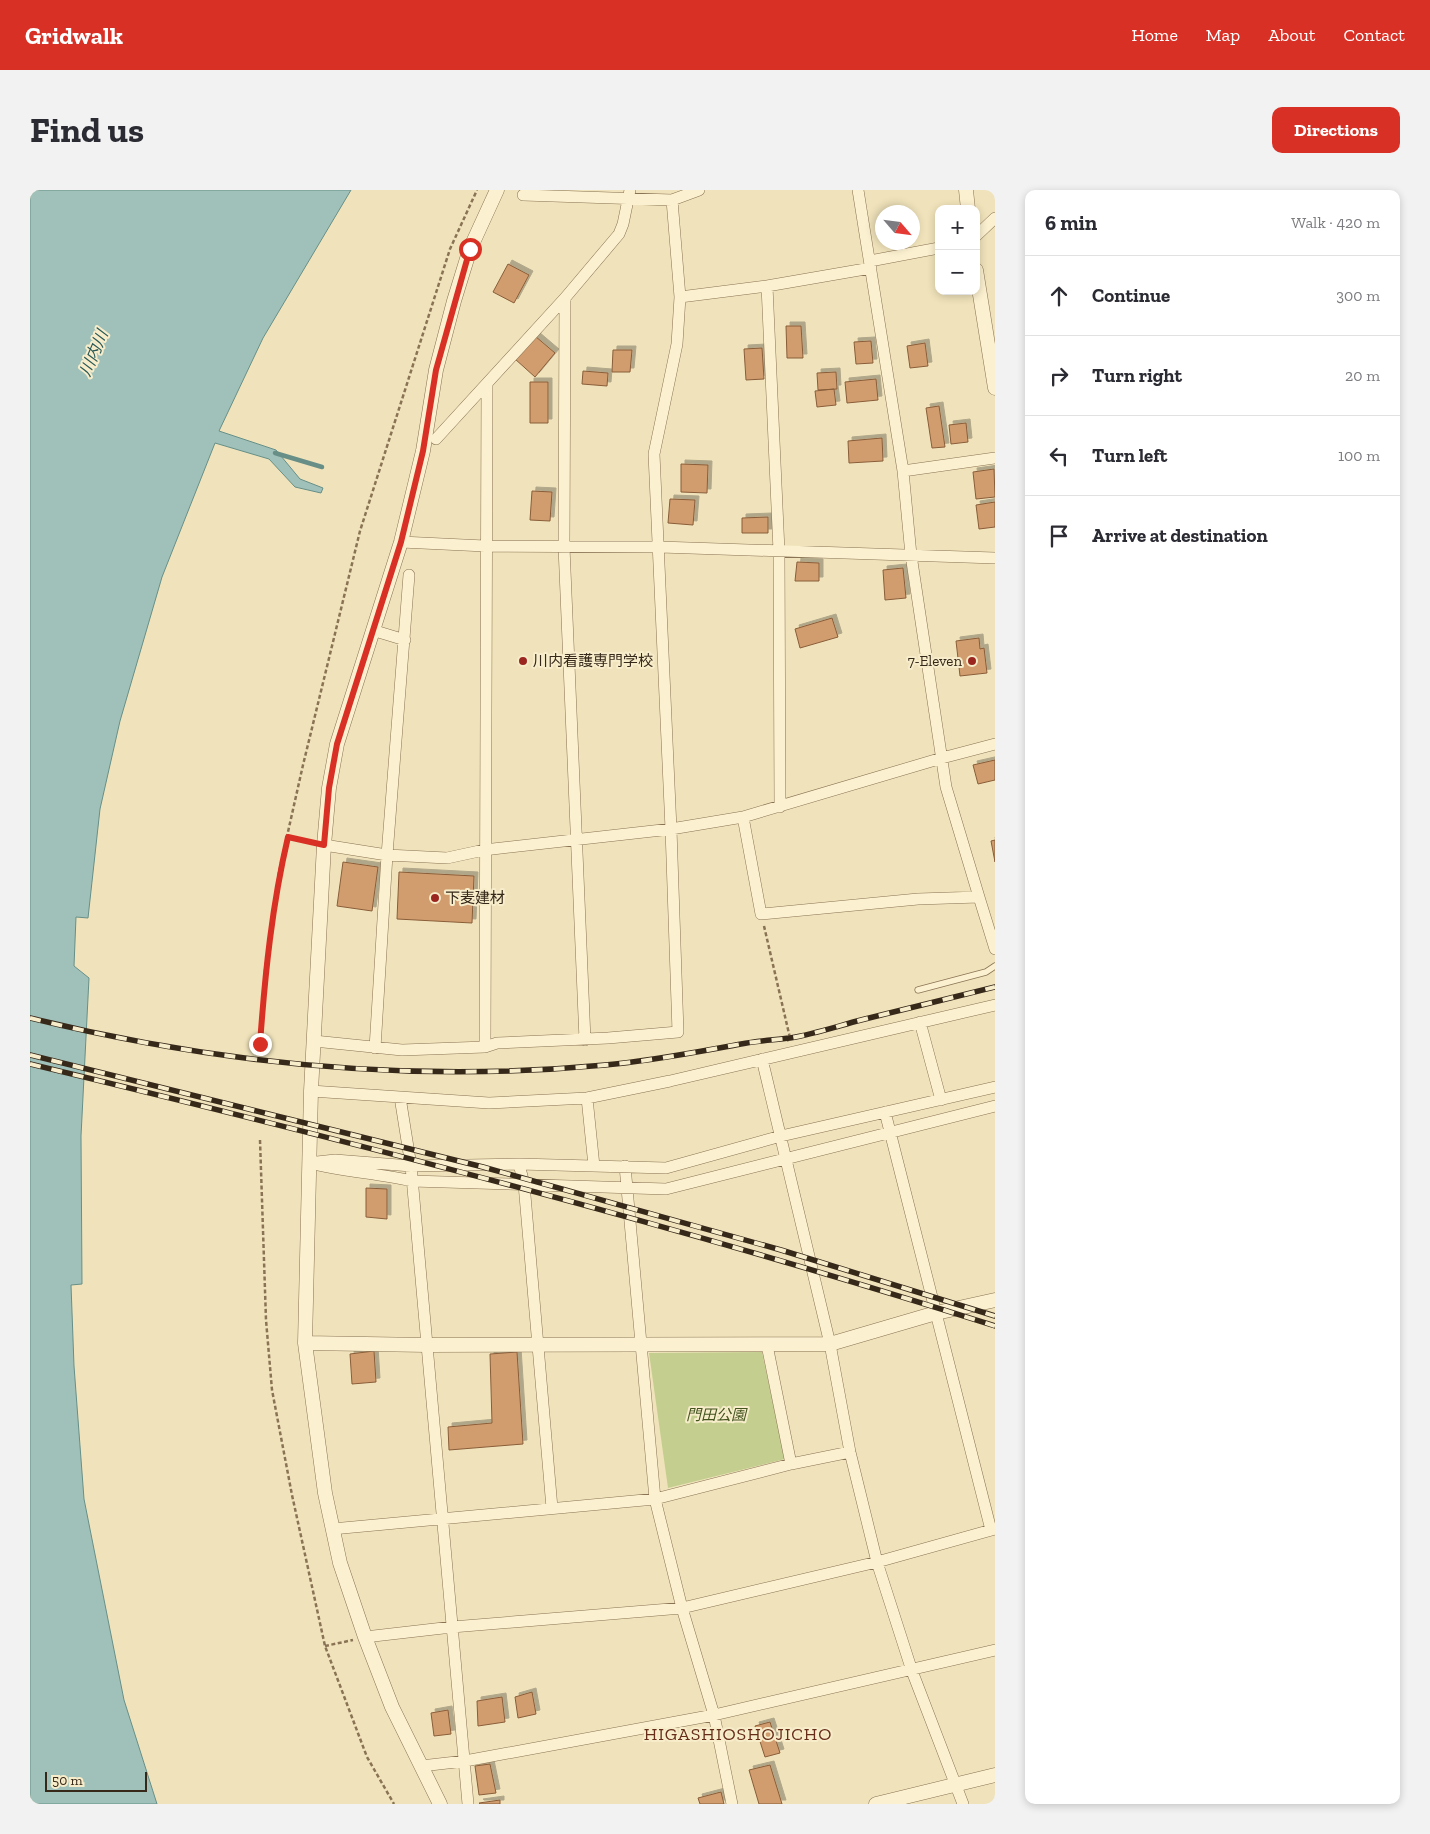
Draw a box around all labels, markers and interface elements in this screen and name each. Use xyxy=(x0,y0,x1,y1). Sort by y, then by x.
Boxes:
text: Gridwalk xyxy=(25,21,123,50)
text: Home xyxy=(1131,24,1178,46)
text: Map xyxy=(1206,24,1240,46)
text: About xyxy=(1268,24,1315,46)
text: Contact xyxy=(1343,24,1405,46)
button: Directions xyxy=(1272,107,1400,153)
text: Find us xyxy=(30,109,144,151)
north arrow xyxy=(875,205,920,250)
map controls xyxy=(935,205,980,295)
button: + xyxy=(935,205,980,250)
text: 6 min xyxy=(1045,210,1097,235)
text: Walk · 420 m xyxy=(1291,213,1380,232)
route start xyxy=(459,238,482,261)
button: − xyxy=(935,250,980,295)
icon: ahead xyxy=(1045,282,1073,310)
text: Continue xyxy=(1092,284,1170,307)
text: 300 m xyxy=(1336,286,1380,305)
water label: 川内川 xyxy=(75,326,112,379)
icon: right xyxy=(1045,362,1073,390)
text: Turn right xyxy=(1092,364,1182,387)
text: 20 m xyxy=(1345,366,1380,385)
icon: left xyxy=(1045,442,1073,470)
text: Turn left xyxy=(1092,444,1167,467)
text: 100 m xyxy=(1338,446,1380,465)
icon: arrive xyxy=(1045,522,1073,550)
text: Arrive at destination xyxy=(1092,524,1268,547)
place label: 川内看護専門学校 xyxy=(533,652,653,670)
place label: 7-Eleven xyxy=(908,652,962,670)
marker: 川内看護専門学校 xyxy=(517,655,529,667)
marker: 7-Eleven xyxy=(966,655,978,667)
place label: 下麦建材 xyxy=(445,889,505,907)
marker: 下麦建材 xyxy=(429,892,441,904)
route end xyxy=(249,1033,272,1056)
park label: 門田公園 xyxy=(686,1406,748,1424)
district label: HIGASHIOSHOJICHO xyxy=(644,1723,832,1745)
scale bar xyxy=(45,1769,148,1792)
text: 50 m xyxy=(52,1772,83,1789)

